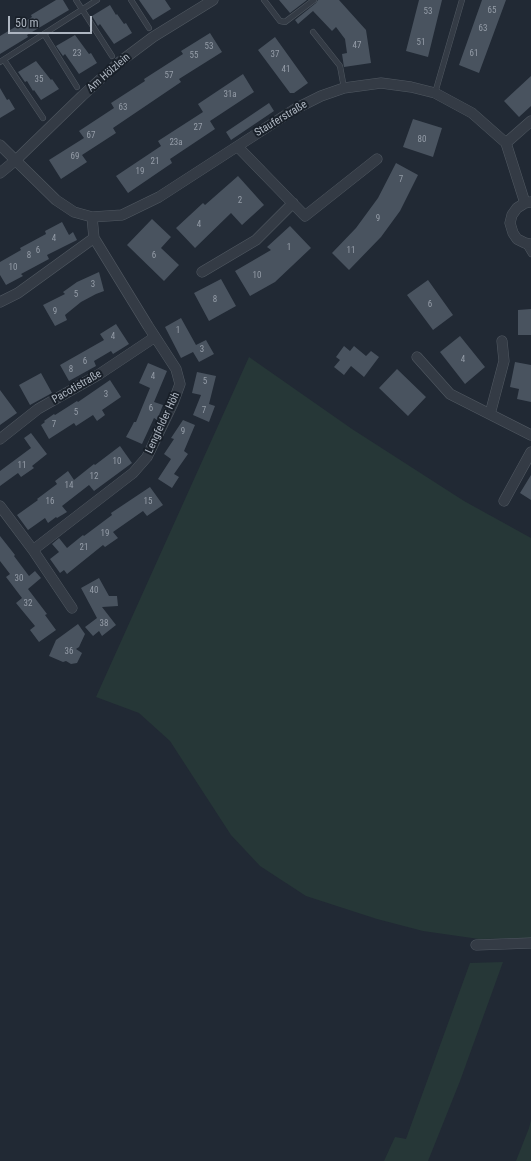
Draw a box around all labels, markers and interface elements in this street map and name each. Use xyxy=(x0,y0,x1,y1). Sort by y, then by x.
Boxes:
house number: 65 xyxy=(488,6,496,16)
house number: 53 xyxy=(424,7,432,17)
scale bar xyxy=(10,8,94,34)
text: 50 m xyxy=(15,16,39,30)
house number: 63 xyxy=(479,24,487,34)
house number: 51 xyxy=(417,38,425,48)
house number: 47 xyxy=(353,41,361,51)
house number: 53 xyxy=(205,42,213,52)
house number: 23 xyxy=(73,49,81,59)
house number: 61 xyxy=(470,49,478,59)
house number: 37 xyxy=(271,50,279,60)
street label: Am Hölzlein xyxy=(85,51,133,95)
house number: 55 xyxy=(190,51,198,61)
house number: 41 xyxy=(282,65,290,75)
house number: 57 xyxy=(165,71,173,81)
house number: 35 xyxy=(35,75,43,85)
house number: 31a xyxy=(223,90,237,100)
street label: Stauferstraße xyxy=(252,98,310,140)
house number: 63 xyxy=(119,103,127,113)
house number: 27 xyxy=(194,123,202,133)
house number: 67 xyxy=(87,131,95,141)
house number: 80 xyxy=(418,135,426,145)
house number: 23a xyxy=(169,138,183,148)
house number: 69 xyxy=(71,152,79,162)
house number: 21 xyxy=(151,157,159,167)
house number: 19 xyxy=(136,167,144,177)
house number: 7 xyxy=(399,175,403,185)
house number: 2 xyxy=(238,196,242,206)
house number: 9 xyxy=(376,214,380,224)
house number: 4 xyxy=(197,220,201,230)
house number: 4 xyxy=(52,234,56,244)
house number: 1 xyxy=(287,243,291,253)
house number: 6 xyxy=(36,246,40,256)
house number: 11 xyxy=(347,246,355,256)
house number: 8 xyxy=(27,251,31,261)
house number: 6 xyxy=(152,251,156,261)
house number: 10 xyxy=(9,263,17,273)
house number: 10 xyxy=(253,271,261,281)
house number: 3 xyxy=(91,280,95,290)
house number: 5 xyxy=(74,290,78,300)
house number: 8 xyxy=(213,295,217,305)
house number: 6 xyxy=(428,300,432,310)
house number: 9 xyxy=(53,307,57,317)
house number: 1 xyxy=(176,326,180,336)
house number: 4 xyxy=(111,332,115,342)
house number: 3 xyxy=(200,345,204,355)
house number: 4 xyxy=(461,355,465,365)
house number: 6 xyxy=(83,357,87,367)
house number: 8 xyxy=(69,365,73,375)
street label: Pacotistraße xyxy=(50,367,104,407)
house number: 4 xyxy=(151,372,155,382)
house number: 5 xyxy=(203,377,207,387)
house number: 3 xyxy=(104,390,108,400)
street label: Lengfelder Höh xyxy=(143,390,183,456)
house number: 6 xyxy=(149,404,153,414)
house number: 7 xyxy=(202,406,206,416)
house number: 5 xyxy=(74,408,78,418)
house number: 7 xyxy=(52,420,56,430)
house number: 9 xyxy=(181,427,185,437)
house number: 10 xyxy=(113,457,121,467)
house number: 11 xyxy=(18,461,26,471)
house number: 12 xyxy=(90,472,98,482)
house number: 14 xyxy=(65,481,73,491)
house number: 16 xyxy=(46,497,54,507)
house number: 15 xyxy=(144,497,152,507)
house number: 19 xyxy=(101,529,109,539)
house number: 21 xyxy=(80,543,88,553)
house number: 30 xyxy=(15,574,23,584)
house number: 40 xyxy=(90,586,98,596)
house number: 32 xyxy=(24,599,32,609)
house number: 38 xyxy=(100,619,108,629)
house number: 36 xyxy=(65,647,73,657)

